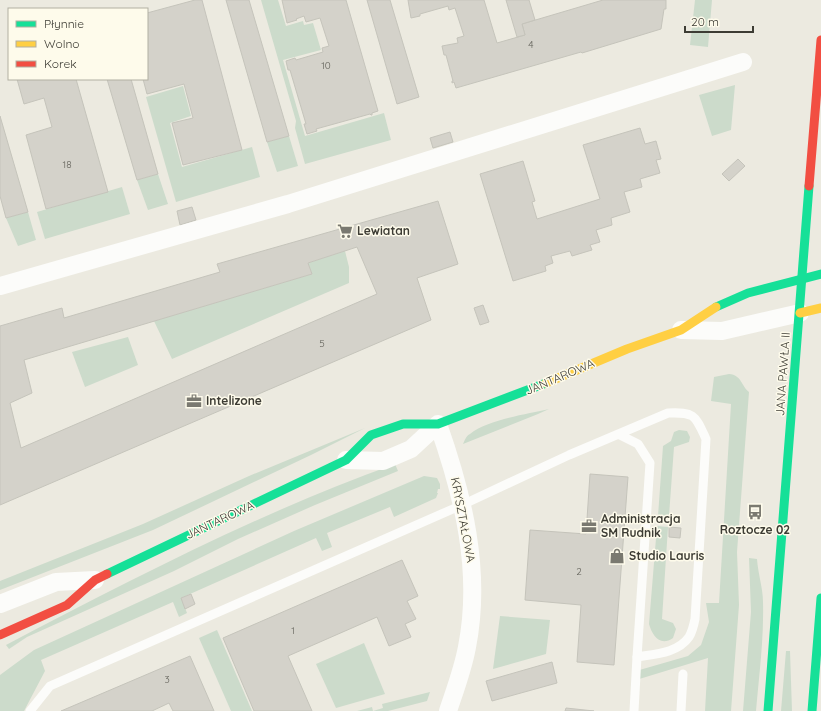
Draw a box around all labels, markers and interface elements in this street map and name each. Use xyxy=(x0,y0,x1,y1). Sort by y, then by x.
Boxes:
legend xyxy=(8,8,148,80)
scale bar xyxy=(685,8,753,34)
text: 20 m xyxy=(691,14,719,29)
text: Płynnie xyxy=(44,16,84,31)
text: Wolno xyxy=(44,36,80,51)
house number: 4 xyxy=(528,38,534,51)
text: Korek xyxy=(44,56,77,71)
house number: 10 xyxy=(321,59,331,72)
house number: 18 xyxy=(62,158,72,171)
supermarket icon: Lewiatan xyxy=(336,222,354,240)
place label: Lewiatan xyxy=(357,223,410,238)
street label: JANA PAWŁA II xyxy=(772,332,793,416)
house number: 5 xyxy=(319,337,325,350)
street label: JANTAROWA xyxy=(523,355,597,398)
office icon: Intelizone xyxy=(185,392,203,410)
place label: Intelizone xyxy=(206,393,262,408)
street label: KRYSZTAŁOWA xyxy=(448,476,479,564)
street label: JANTAROWA xyxy=(183,497,257,542)
bus stop icon: Roztocze 02 xyxy=(746,503,764,521)
place label: Administracja SM Rudnik xyxy=(601,511,680,540)
office icon: Administracja SM Rudnik xyxy=(580,517,598,535)
place label: Roztocze 02 xyxy=(720,522,790,537)
shop icon: Studio Lauris xyxy=(608,547,626,565)
place label: Studio Lauris xyxy=(629,548,705,563)
house number: 2 xyxy=(576,565,582,578)
house number: 1 xyxy=(291,624,295,637)
house number: 3 xyxy=(164,673,170,686)

